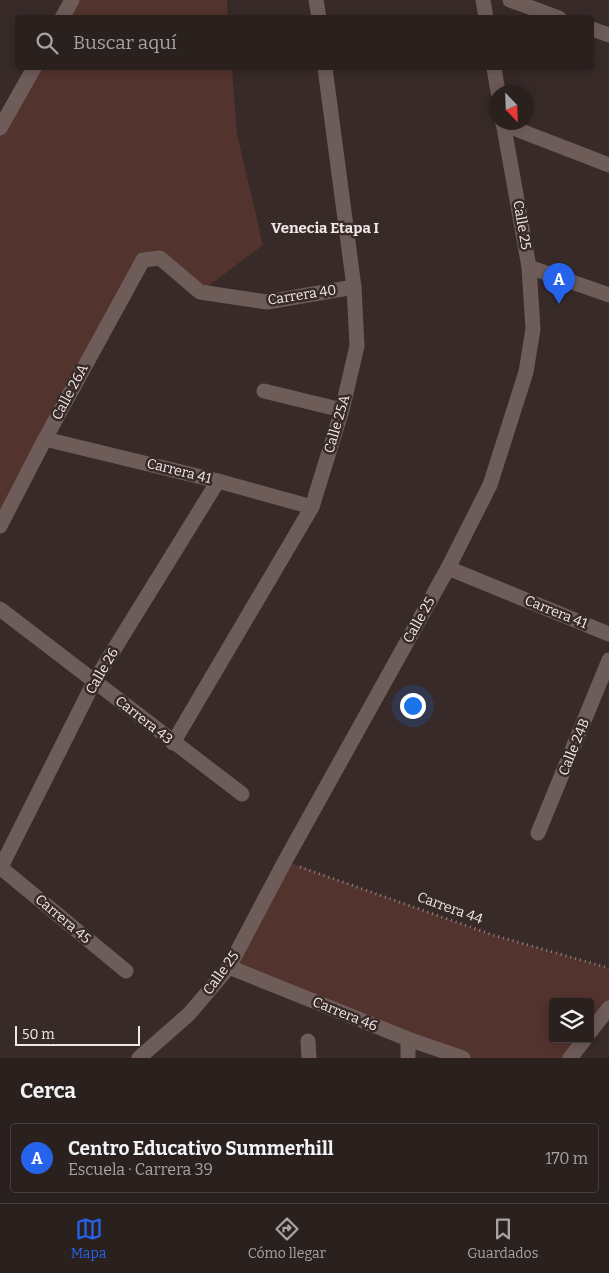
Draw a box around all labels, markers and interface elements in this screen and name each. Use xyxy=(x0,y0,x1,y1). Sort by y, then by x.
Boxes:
search box xyxy=(15,15,594,70)
icon: search xyxy=(33,29,61,57)
text: Buscar aquí xyxy=(73,31,177,54)
north arrow xyxy=(489,85,534,130)
street label: Calle 25 xyxy=(509,199,535,251)
district label: Venecia Etapa I xyxy=(271,219,379,237)
pin: A xyxy=(543,263,575,304)
street label: Carrera 40 xyxy=(266,281,338,309)
street label: Calle 26A xyxy=(48,361,92,423)
street label: Calle 25A xyxy=(321,393,353,455)
street label: Carrera 41 xyxy=(145,455,213,487)
street label: Carrera 41 xyxy=(522,592,590,632)
street label: Calle 25 xyxy=(399,594,439,646)
street label: Calle 26 xyxy=(82,645,122,697)
street label: Carrera 43 xyxy=(112,692,176,748)
your location xyxy=(400,693,426,719)
street label: Calle 24B xyxy=(555,716,593,778)
street label: Carrera 44 xyxy=(415,888,485,928)
street label: Carrera 45 xyxy=(32,891,94,947)
street label: Calle 25 xyxy=(199,948,243,998)
street label: Carrera 46 xyxy=(310,993,380,1035)
map controls xyxy=(549,998,594,1043)
button: layers xyxy=(549,998,594,1043)
scale bar xyxy=(15,1023,140,1046)
text: 50 m xyxy=(22,1026,55,1043)
text: Cerca xyxy=(20,1078,76,1104)
text: Centro Educativo Summerhill xyxy=(68,1137,334,1160)
text: A xyxy=(31,1149,43,1168)
text: 170 m xyxy=(545,1149,588,1168)
text: Escuela · Carrera 39 xyxy=(68,1160,213,1179)
tab: Mapa xyxy=(71,1215,107,1262)
tab: Cómo llegar xyxy=(248,1215,326,1262)
tab: Guardados xyxy=(467,1215,538,1262)

